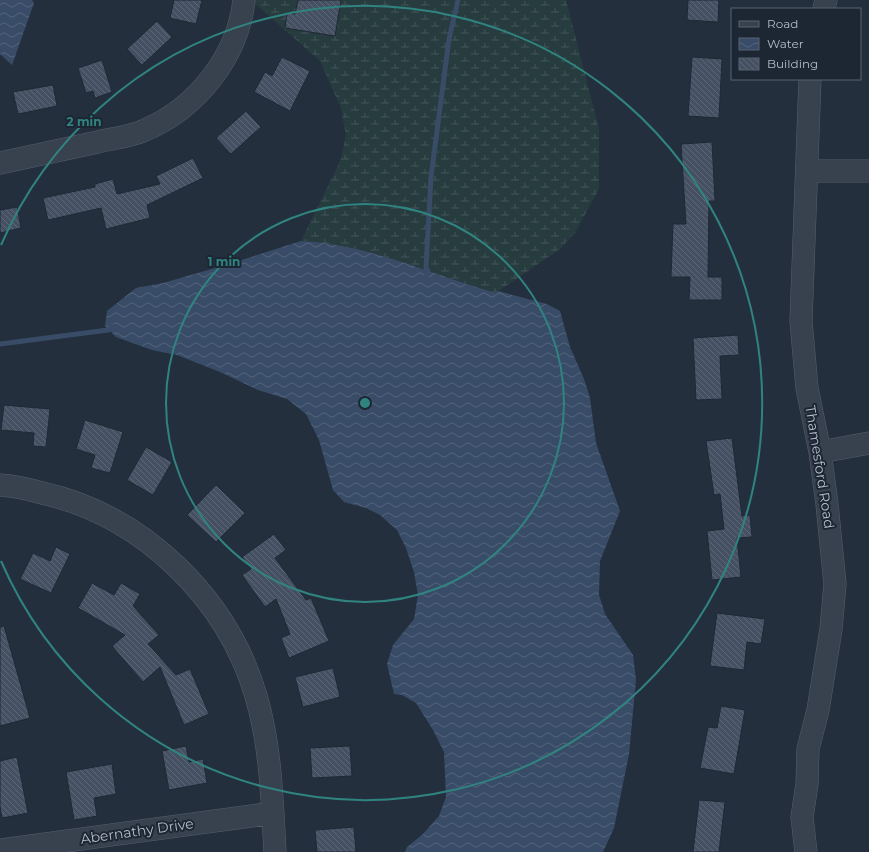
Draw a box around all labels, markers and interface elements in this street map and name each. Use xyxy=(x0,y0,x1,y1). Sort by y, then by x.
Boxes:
legend xyxy=(731,8,861,80)
text: Road xyxy=(767,16,798,31)
text: Water xyxy=(767,36,804,51)
text: Building xyxy=(767,56,818,71)
text: 2 min xyxy=(67,114,101,129)
text: 1 min xyxy=(208,254,240,269)
centre of rings xyxy=(358,396,372,410)
street label: Thamesford Road xyxy=(801,404,839,530)
street label: Abernathy Drive xyxy=(79,814,195,848)

